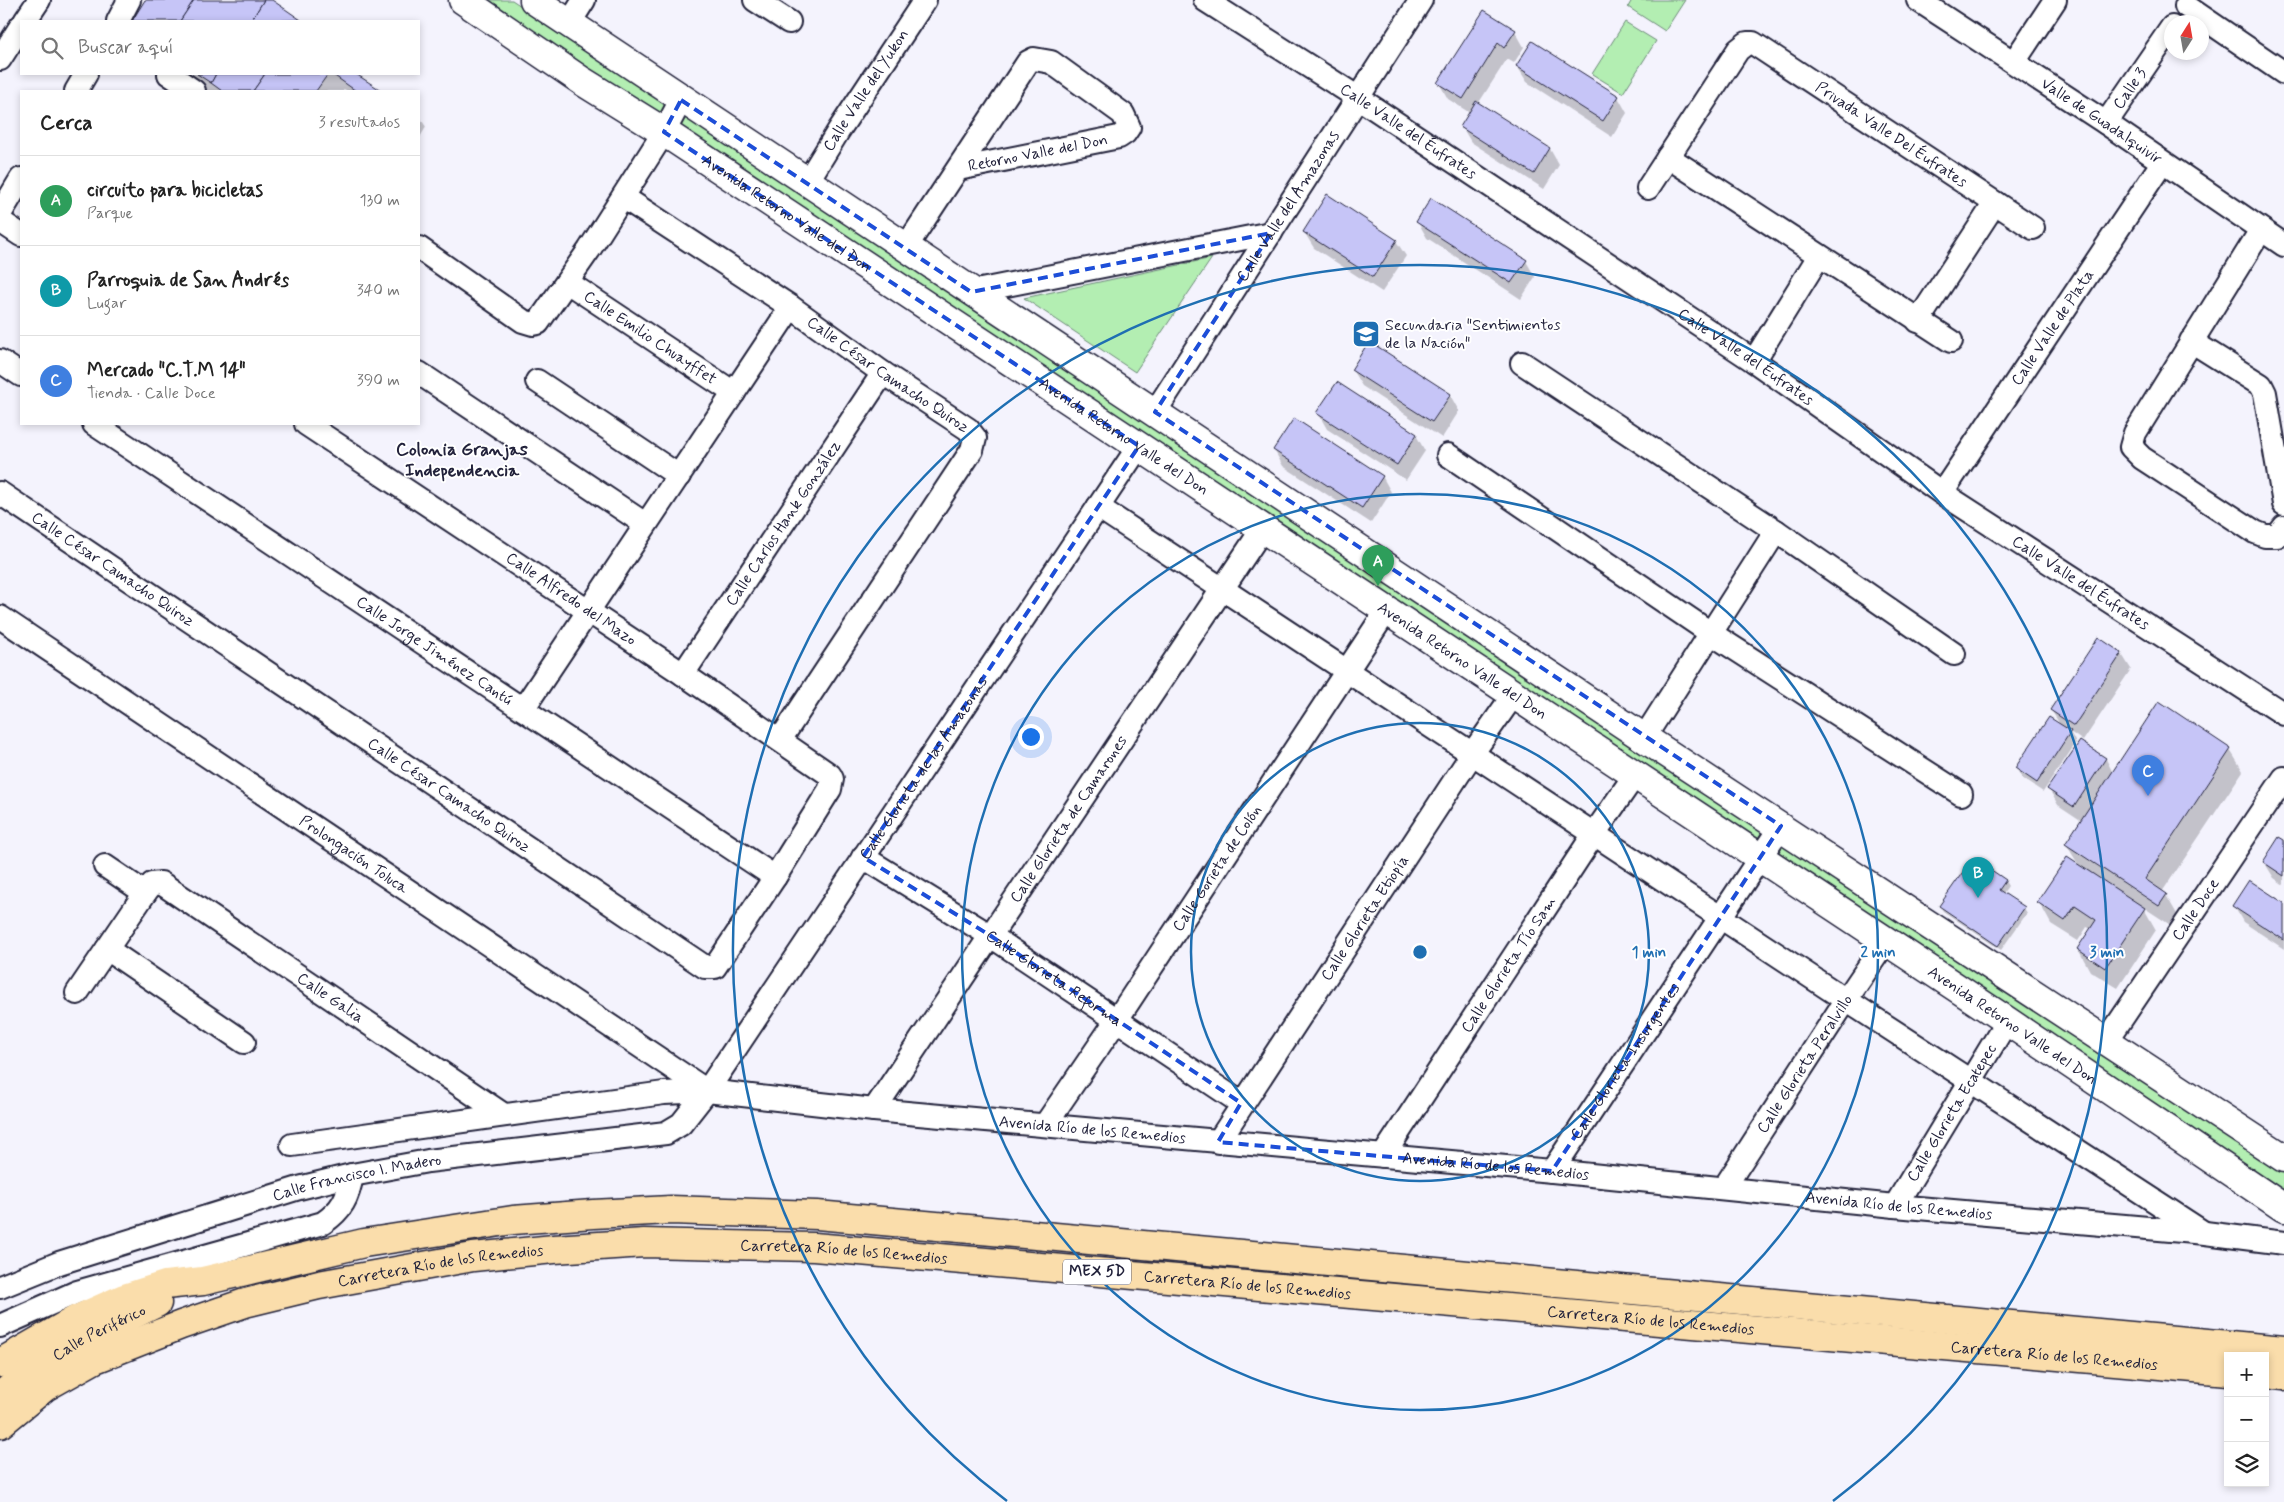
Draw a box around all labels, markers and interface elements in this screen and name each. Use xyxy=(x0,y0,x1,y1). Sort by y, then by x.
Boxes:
north arrow xyxy=(2164,15,2209,60)
search box xyxy=(20,20,420,75)
street label: Calle Valle del Yukon xyxy=(818,25,913,155)
icon: search xyxy=(38,34,66,62)
text: Buscar aquí xyxy=(78,35,173,60)
street label: Calle 3 xyxy=(2108,63,2151,113)
street label: Valle de Guadalquivir xyxy=(2037,73,2167,169)
street label: Privada Valle Del Éufrates xyxy=(1811,77,1971,192)
street label: Calle Valle del Éufrates xyxy=(1336,78,1481,184)
text: Cerca xyxy=(40,109,93,137)
text: 3 resultados xyxy=(319,112,400,133)
street label: Calle Valle del Amazonas xyxy=(1231,127,1344,286)
street label: Retorno Valle del Don xyxy=(966,129,1110,177)
street label: Avenida Retorno Valle del Don xyxy=(698,150,876,277)
text: circuito para bicicletas xyxy=(87,178,263,203)
text: A xyxy=(51,190,61,211)
text: 130 m xyxy=(359,190,400,211)
text: Parque xyxy=(87,203,133,224)
street label: Calle Valle de Plata xyxy=(2006,265,2099,390)
text: Parroquia de San Andrés xyxy=(87,268,289,293)
text: B xyxy=(51,280,61,301)
text: 340 m xyxy=(356,280,400,301)
street label: Calle Emilio Chuayffet xyxy=(580,286,721,389)
text: Lugar xyxy=(87,293,126,314)
street label: Calle Valle del Éufrates xyxy=(1674,303,1818,410)
street label: Calle César Camacho Quiroz xyxy=(803,311,973,437)
place label: Secundaria "Sentimientos de la Nación" xyxy=(1385,315,1560,354)
school or university icon: Secundaria "Sentimientos de la Nación" xyxy=(1351,319,1381,349)
text: Mercado "C.T.M 14" xyxy=(87,358,246,383)
text: C xyxy=(50,370,62,391)
text: 390 m xyxy=(357,370,400,391)
street label: Avenida Retorno Valle del Don xyxy=(1035,373,1213,500)
text: Tienda · Calle Doce xyxy=(87,383,216,404)
street label: Calle Carlos Hank González xyxy=(721,436,846,610)
district label: Colonia Granjas Independencia xyxy=(396,438,528,483)
street label: Calle César Camacho Quiroz xyxy=(27,507,198,631)
street label: Calle Valle del Éufrates xyxy=(2008,530,2154,635)
pin: A xyxy=(1362,545,1394,586)
street label: Calle Alfredo del Mazo xyxy=(502,547,640,651)
street label: Calle Jorge Jiménez Cantú xyxy=(352,591,517,710)
street label: Avenida Retorno Valle del Don xyxy=(1373,597,1551,724)
street label: Calle Glorieta de las Amazonas xyxy=(854,672,992,864)
your location xyxy=(1018,724,1044,750)
street label: Calle Glorieta de Camarones xyxy=(1005,731,1132,907)
street label: Calle César Camacho Quiroz xyxy=(363,733,535,857)
pin: C xyxy=(2132,755,2164,796)
street label: Calle Gorieta de Colón xyxy=(1167,801,1266,936)
street label: Prolongación Toluca xyxy=(295,810,413,898)
street label: Calle Glorieta Etiopía xyxy=(1316,851,1414,985)
pin: B xyxy=(1962,857,1994,898)
street label: Calle Doce xyxy=(2167,874,2224,945)
street label: Calle Glorieta Tío Sam xyxy=(1456,892,1561,1037)
street label: Calle Glorieta Reforma xyxy=(982,925,1126,1031)
centre of rings xyxy=(1411,943,1429,961)
text: 1 min xyxy=(1632,943,1666,963)
text: 2 min xyxy=(1860,943,1896,963)
text: 3 min xyxy=(2090,943,2124,963)
street label: Avenida Retorno Valle del Don xyxy=(1924,961,2101,1089)
street label: Calle Galia xyxy=(293,968,368,1028)
street label: Calle Glorieta Insurgentes xyxy=(1565,979,1685,1143)
street label: Calle Glorieta Peralvillo xyxy=(1752,990,1857,1137)
street label: Calle Glorieta Ecatepec xyxy=(1902,1039,2001,1186)
street label: Avenida Río de los Remedios xyxy=(998,1111,1187,1149)
street label: Avenida Río de los Remedios xyxy=(1401,1147,1590,1185)
street label: Calle Francisco I. Madero xyxy=(270,1149,443,1206)
street label: Avenida Río de los Remedios xyxy=(1804,1186,1993,1225)
street label: Carretera Río de los Remedios xyxy=(740,1235,948,1269)
street label: Carretera Río de los Remedios xyxy=(336,1240,544,1292)
road number: MEX 5D xyxy=(1063,1260,1131,1284)
street label: Carretera Río de los Remedios xyxy=(1143,1265,1352,1305)
street label: Calle Periférico xyxy=(48,1300,149,1366)
street label: Carretera Río de los Remedios xyxy=(1546,1301,1755,1340)
street label: Carretera Río de los Remedios xyxy=(1950,1336,2159,1375)
map controls xyxy=(2224,1352,2269,1487)
button: + xyxy=(2224,1352,2269,1397)
button: − xyxy=(2224,1397,2269,1442)
button: layers xyxy=(2224,1442,2269,1487)

